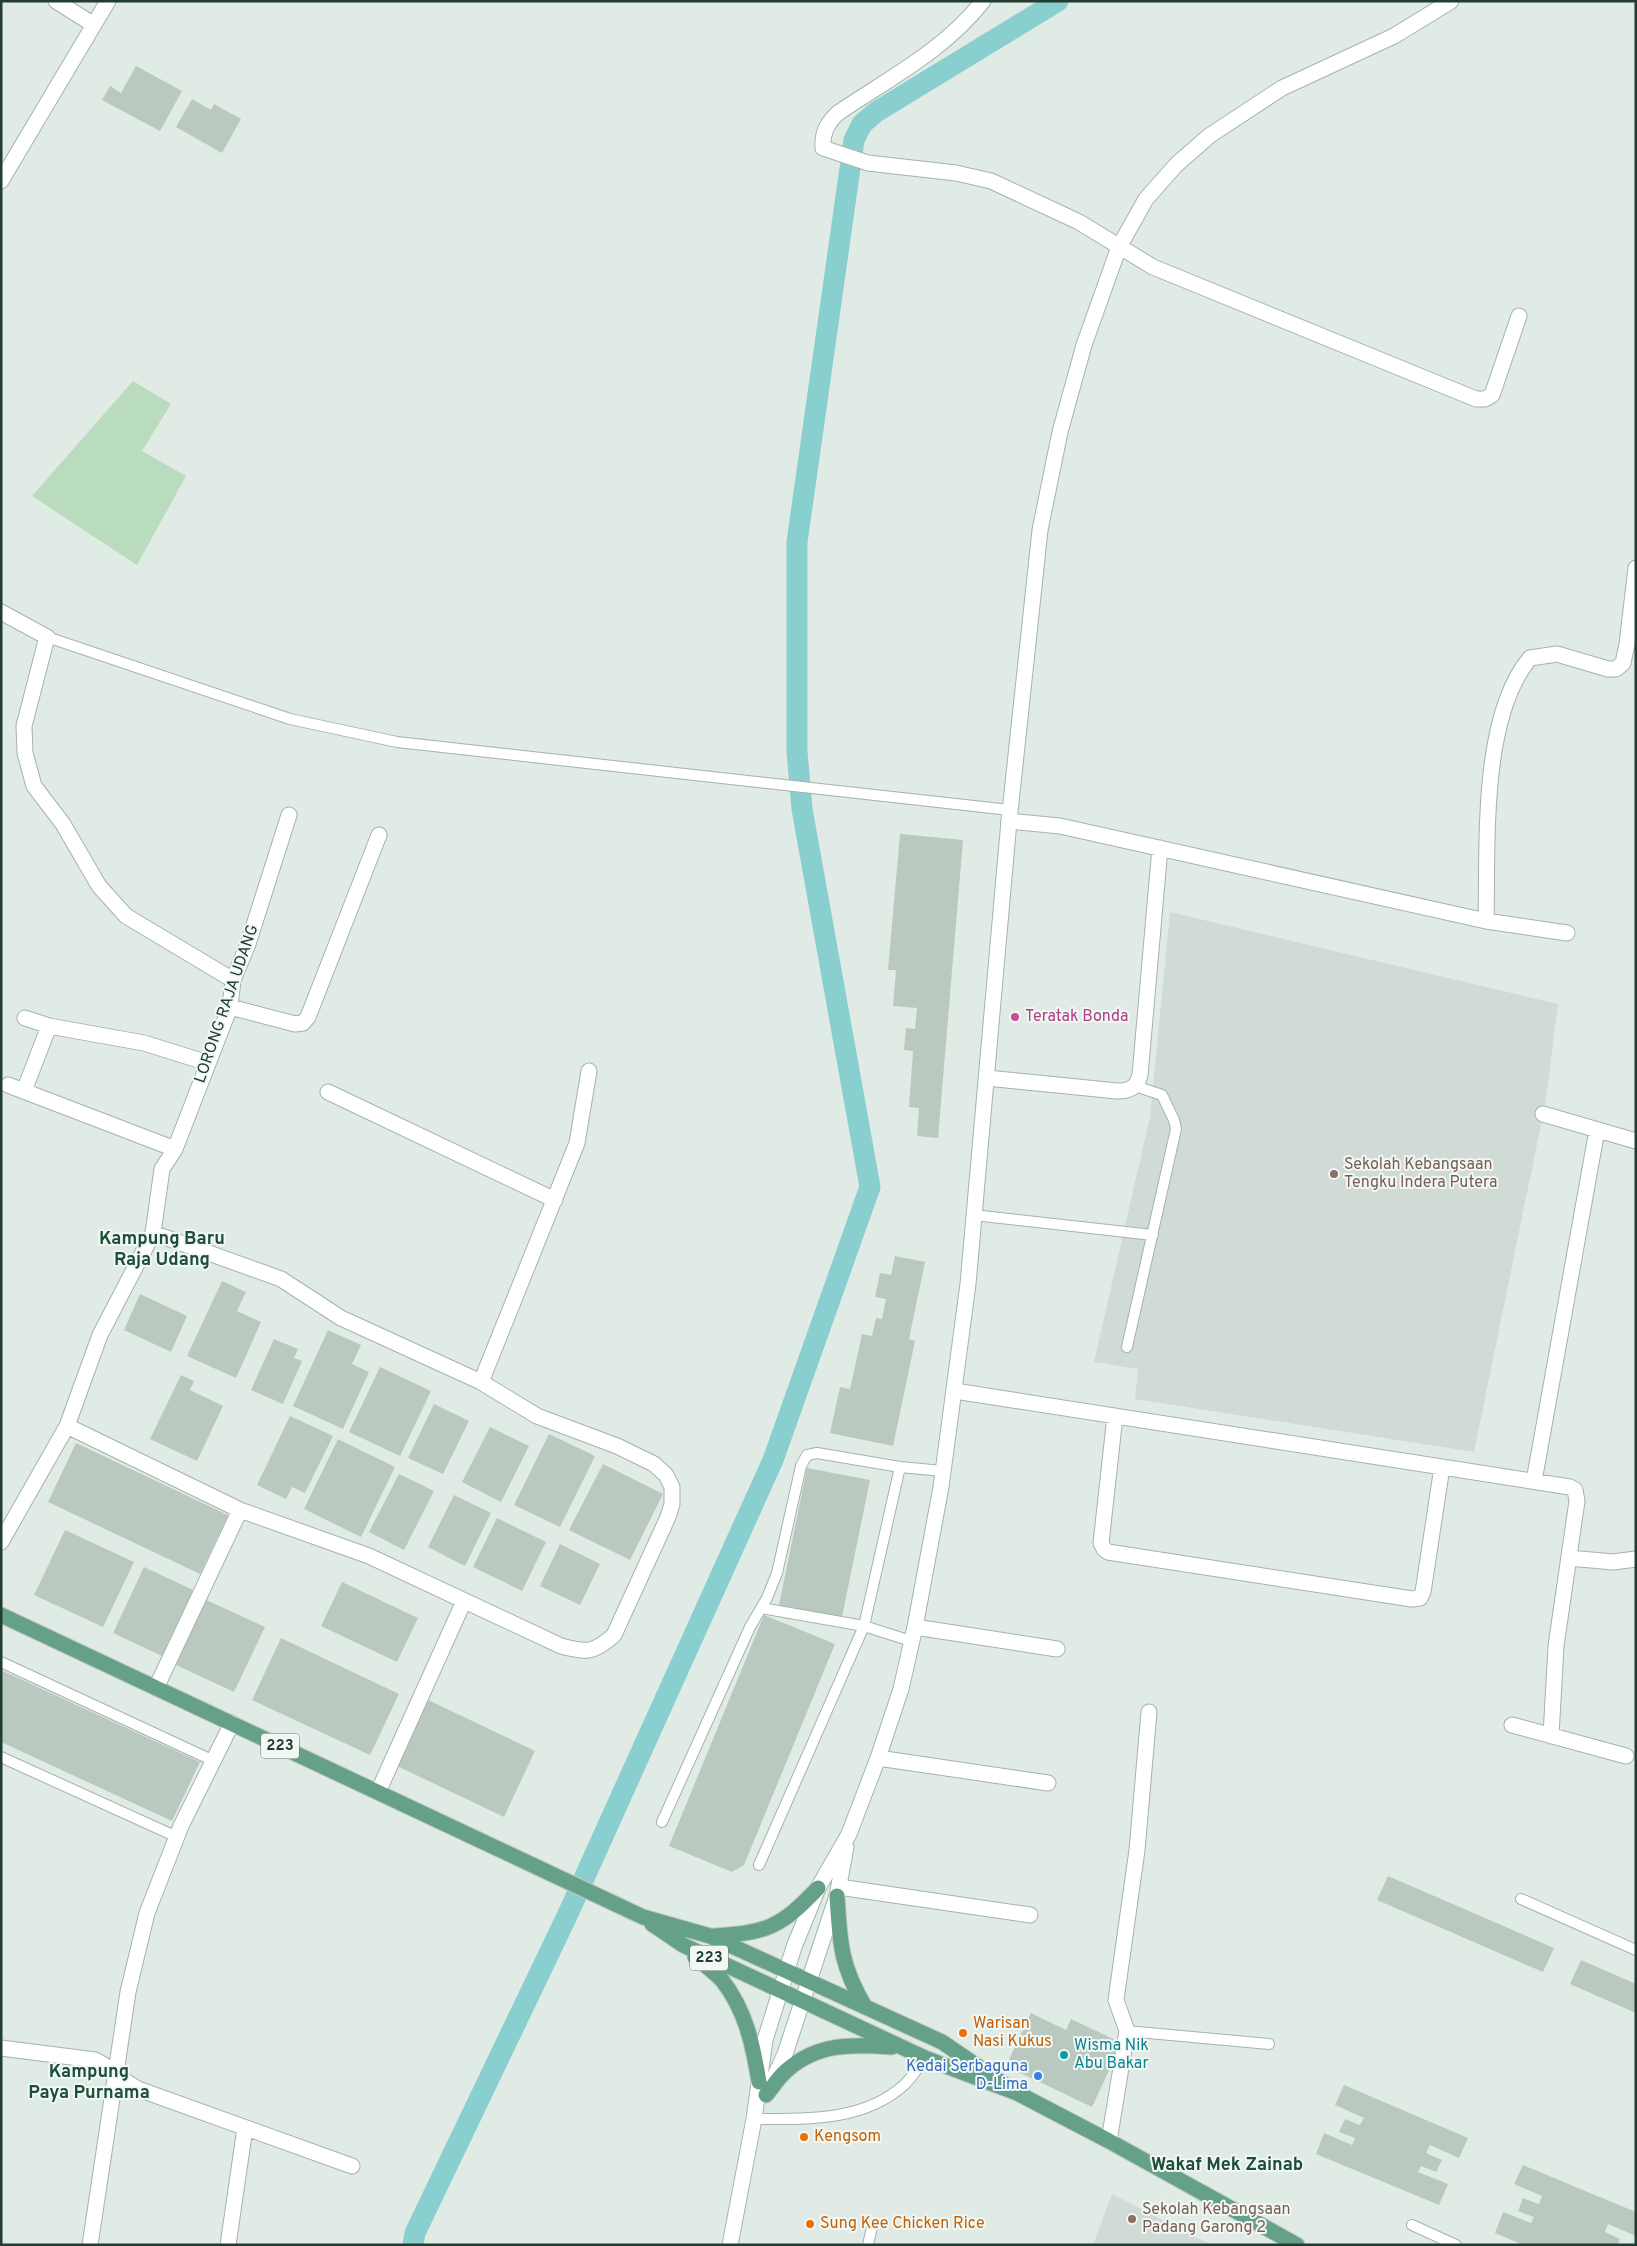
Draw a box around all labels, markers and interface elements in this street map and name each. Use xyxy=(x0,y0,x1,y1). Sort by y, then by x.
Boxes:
street label: LORONG RAJA UDANG xyxy=(190,922,264,1086)
place label: Teratak Bonda xyxy=(1025,1007,1128,1027)
marker: Teratak Bonda xyxy=(1009,1011,1021,1023)
place label: Sekolah Kebangsaan Tengku Indera Putera xyxy=(1344,1155,1497,1193)
marker: Sekolah Kebangsaan Tengku Indera Putera xyxy=(1328,1168,1340,1180)
district label: Kampung Baru Raja Udang xyxy=(99,1228,225,1272)
road number: 223 xyxy=(261,1734,299,1758)
road number: 223 xyxy=(690,1946,728,1970)
place label: Warisan Nasi Kukus xyxy=(973,2014,1052,2052)
marker: Warisan Nasi Kukus xyxy=(957,2027,969,2039)
place label: Wisma Nik Abu Bakar xyxy=(1074,2036,1149,2074)
marker: Wisma Nik Abu Bakar xyxy=(1058,2049,1070,2061)
place label: Kedai Serbaguna D-Lima xyxy=(906,2057,1028,2095)
district label: Kampung Paya Purnama xyxy=(28,2061,150,2105)
marker: Kedai Serbaguna D-Lima xyxy=(1032,2070,1044,2082)
place label: Kengsom xyxy=(814,2127,881,2147)
marker: Kengsom xyxy=(798,2131,810,2143)
district label: Wakaf Mek Zainab xyxy=(1151,2154,1303,2177)
place label: Sekolah Kebangsaan Padang Garong 2 xyxy=(1142,2200,1291,2238)
marker: Sekolah Kebangsaan Padang Garong 2 xyxy=(1126,2213,1138,2225)
place label: Sung Kee Chicken Rice xyxy=(820,2214,985,2234)
marker: Sung Kee Chicken Rice xyxy=(804,2218,816,2230)

